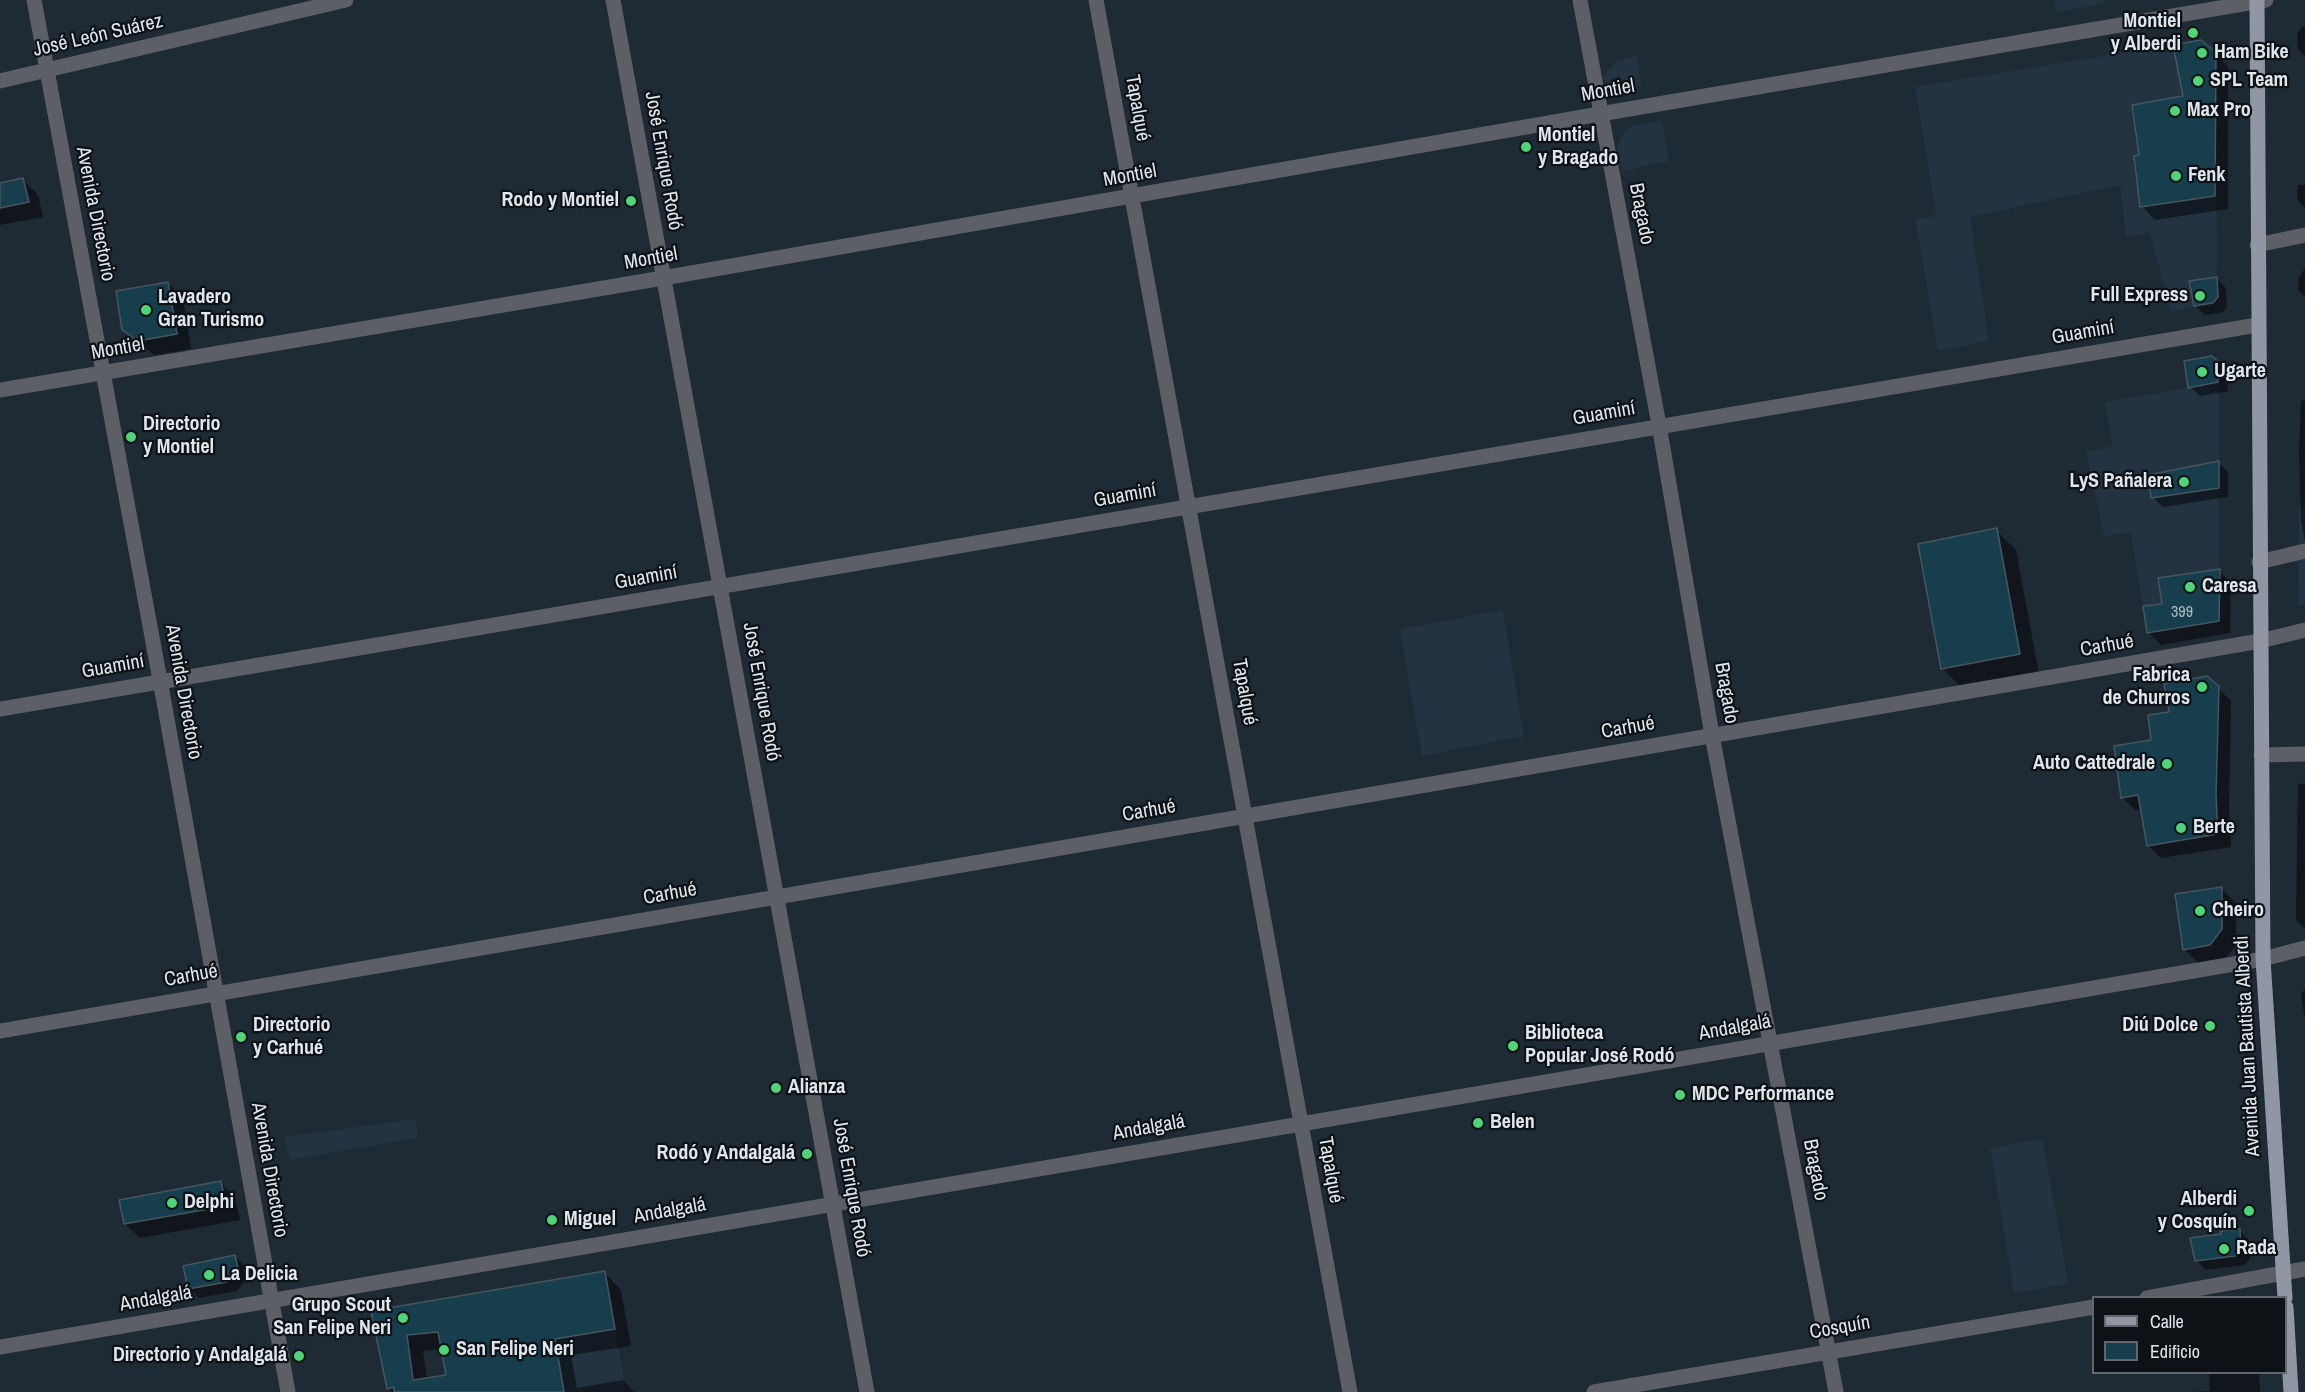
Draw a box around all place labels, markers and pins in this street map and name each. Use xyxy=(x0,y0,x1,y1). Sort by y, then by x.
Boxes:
place label: Montiel y Alberdi xyxy=(2111,10,2181,57)
marker: Montiel y Alberdi xyxy=(2186,26,2200,40)
place label: Ham Bike xyxy=(2214,41,2289,65)
marker: Ham Bike xyxy=(2195,46,2209,60)
place label: SPL Team xyxy=(2210,69,2288,93)
marker: SPL Team xyxy=(2191,74,2205,88)
place label: Max Pro xyxy=(2187,99,2251,123)
marker: Max Pro xyxy=(2168,104,2182,118)
place label: Montiel y Bragado xyxy=(1538,124,1618,171)
marker: Montiel y Bragado xyxy=(1519,140,1533,154)
place label: Fenk xyxy=(2188,164,2225,188)
marker: Fenk xyxy=(2169,169,2183,183)
place label: Rodo y Montiel xyxy=(501,189,619,213)
marker: Rodo y Montiel xyxy=(624,194,638,208)
place label: Full Express xyxy=(2090,284,2188,308)
place label: Lavadero Gran Turismo xyxy=(158,286,264,333)
marker: Full Express xyxy=(2193,289,2207,303)
marker: Lavadero Gran Turismo xyxy=(139,303,153,317)
place label: Ugarte xyxy=(2214,360,2266,384)
marker: Ugarte xyxy=(2195,365,2209,379)
place label: Directorio y Montiel xyxy=(143,413,220,460)
marker: Directorio y Montiel xyxy=(124,430,138,444)
place label: LyS Pañalera xyxy=(2070,470,2172,494)
marker: LyS Pañalera xyxy=(2177,475,2191,489)
place label: Caresa xyxy=(2202,575,2257,599)
marker: Caresa xyxy=(2183,580,2197,594)
place label: Fabrica de Churros xyxy=(2103,664,2190,711)
marker: Fabrica de Churros xyxy=(2195,680,2209,694)
place label: Auto Cattedrale xyxy=(2033,752,2155,776)
marker: Auto Cattedrale xyxy=(2160,757,2174,771)
place label: Berte xyxy=(2193,816,2235,840)
marker: Berte xyxy=(2174,821,2188,835)
place label: Cheiro xyxy=(2212,899,2264,923)
marker: Cheiro xyxy=(2193,904,2207,918)
place label: Directorio y Carhué xyxy=(253,1014,330,1061)
place label: Diú Dolce xyxy=(2122,1014,2198,1038)
marker: Diú Dolce xyxy=(2203,1019,2217,1033)
place label: Biblioteca Popular José Rodó xyxy=(1525,1022,1674,1069)
marker: Directorio y Carhué xyxy=(234,1030,248,1044)
marker: Biblioteca Popular José Rodó xyxy=(1506,1039,1520,1053)
place label: Alianza xyxy=(788,1076,845,1100)
marker: Alianza xyxy=(769,1081,783,1095)
place label: MDC Performance xyxy=(1692,1083,1834,1107)
marker: MDC Performance xyxy=(1673,1088,1687,1102)
place label: Belen xyxy=(1490,1111,1535,1135)
marker: Belen xyxy=(1471,1116,1485,1130)
place label: Rodó y Andalgalá xyxy=(656,1142,795,1166)
marker: Rodó y Andalgalá xyxy=(800,1147,814,1161)
place label: Alberdi y Cosquín xyxy=(2158,1188,2237,1235)
place label: Delphi xyxy=(184,1191,234,1215)
marker: Delphi xyxy=(165,1196,179,1210)
marker: Alberdi y Cosquín xyxy=(2242,1204,2256,1218)
place label: Miguel xyxy=(564,1208,616,1232)
marker: Miguel xyxy=(545,1213,559,1227)
place label: Rada xyxy=(2236,1237,2276,1261)
marker: Rada xyxy=(2217,1242,2231,1256)
place label: La Delicia xyxy=(221,1263,298,1287)
marker: La Delicia xyxy=(202,1268,216,1282)
place label: Grupo Scout San Felipe Neri xyxy=(273,1294,391,1341)
marker: Grupo Scout San Felipe Neri xyxy=(396,1311,410,1325)
place label: San Felipe Neri xyxy=(456,1338,574,1362)
marker: San Felipe Neri xyxy=(437,1343,451,1357)
place label: Directorio y Andalgalá xyxy=(113,1344,287,1368)
marker: Directorio y Andalgalá xyxy=(292,1349,306,1363)

